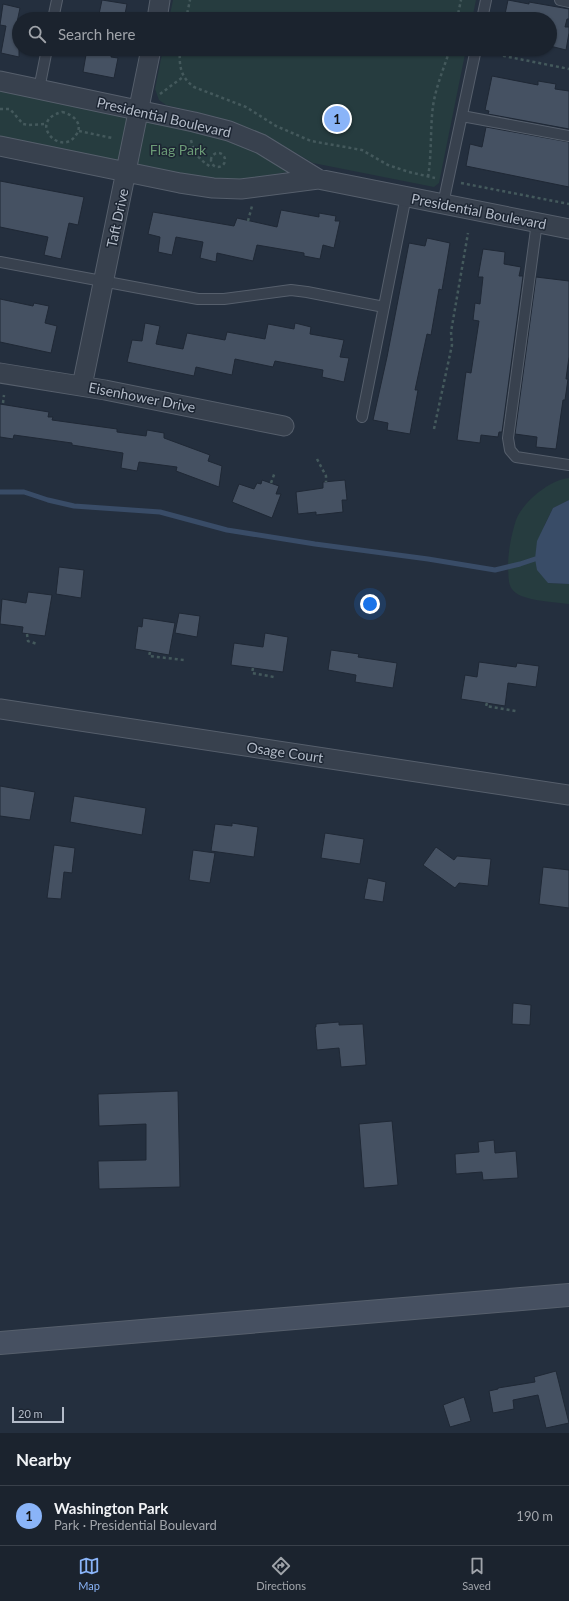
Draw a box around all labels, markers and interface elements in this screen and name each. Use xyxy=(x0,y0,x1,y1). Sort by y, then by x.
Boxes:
search box xyxy=(12,12,557,56)
icon: search xyxy=(26,23,48,45)
text: Search here xyxy=(58,25,135,43)
street label: Presidential Boulevard xyxy=(95,93,233,141)
pin: 1 xyxy=(324,104,350,134)
park label: Flag Park xyxy=(150,141,207,158)
street label: Taft Drive xyxy=(102,187,132,249)
street label: Presidential Boulevard xyxy=(410,190,548,232)
street label: Eisenhower Drive xyxy=(87,378,197,416)
your location xyxy=(360,594,380,614)
street label: Osage Court xyxy=(246,738,324,766)
scale bar xyxy=(12,1405,64,1424)
text: 20 m xyxy=(18,1407,43,1420)
text: Nearby xyxy=(16,1449,71,1470)
text: Washington Park xyxy=(54,1499,168,1517)
text: 1 xyxy=(25,1508,33,1524)
text: 190 m xyxy=(516,1508,553,1524)
text: Park · Presidential Boulevard xyxy=(54,1517,217,1533)
tab: Map xyxy=(78,1555,100,1592)
tab: Directions xyxy=(256,1555,306,1592)
tab: Saved xyxy=(462,1555,491,1592)

